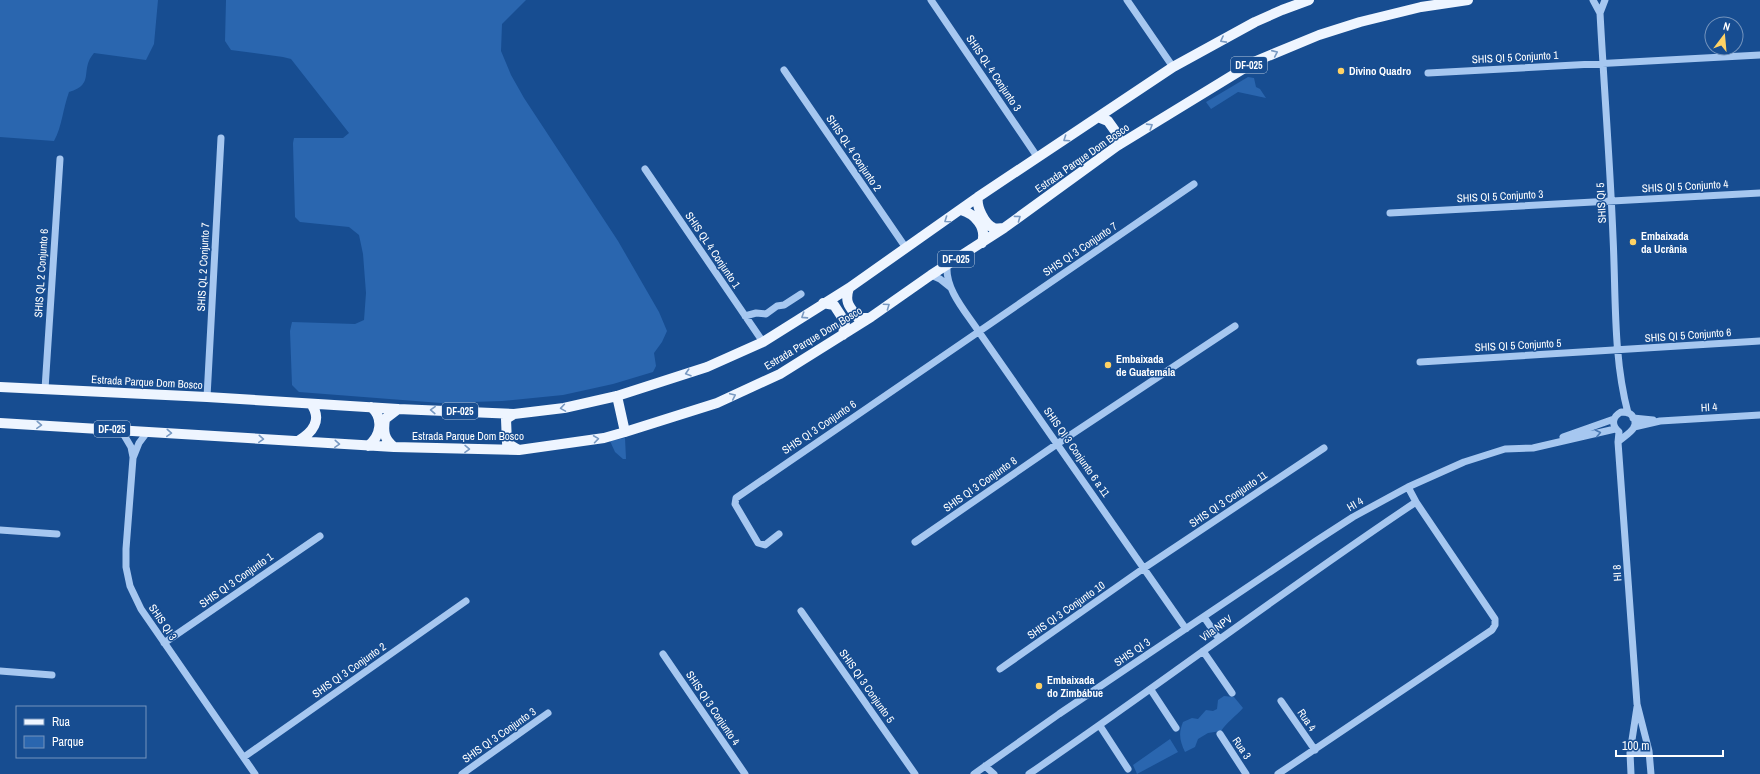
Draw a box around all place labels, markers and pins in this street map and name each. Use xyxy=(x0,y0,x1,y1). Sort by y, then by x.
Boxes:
place label: Divino Quadro xyxy=(1349,64,1412,78)
marker: Divino Quadro xyxy=(1336,66,1346,76)
place label: Embaixada da Ucrânia xyxy=(1641,229,1689,256)
marker: Embaixada da Ucrânia xyxy=(1628,237,1638,247)
place label: Embaixada de Guatemala xyxy=(1116,352,1175,379)
marker: Embaixada de Guatemala xyxy=(1103,360,1113,370)
place label: Embaixada do Zimbábue xyxy=(1047,673,1103,700)
marker: Embaixada do Zimbábue xyxy=(1034,681,1044,691)

